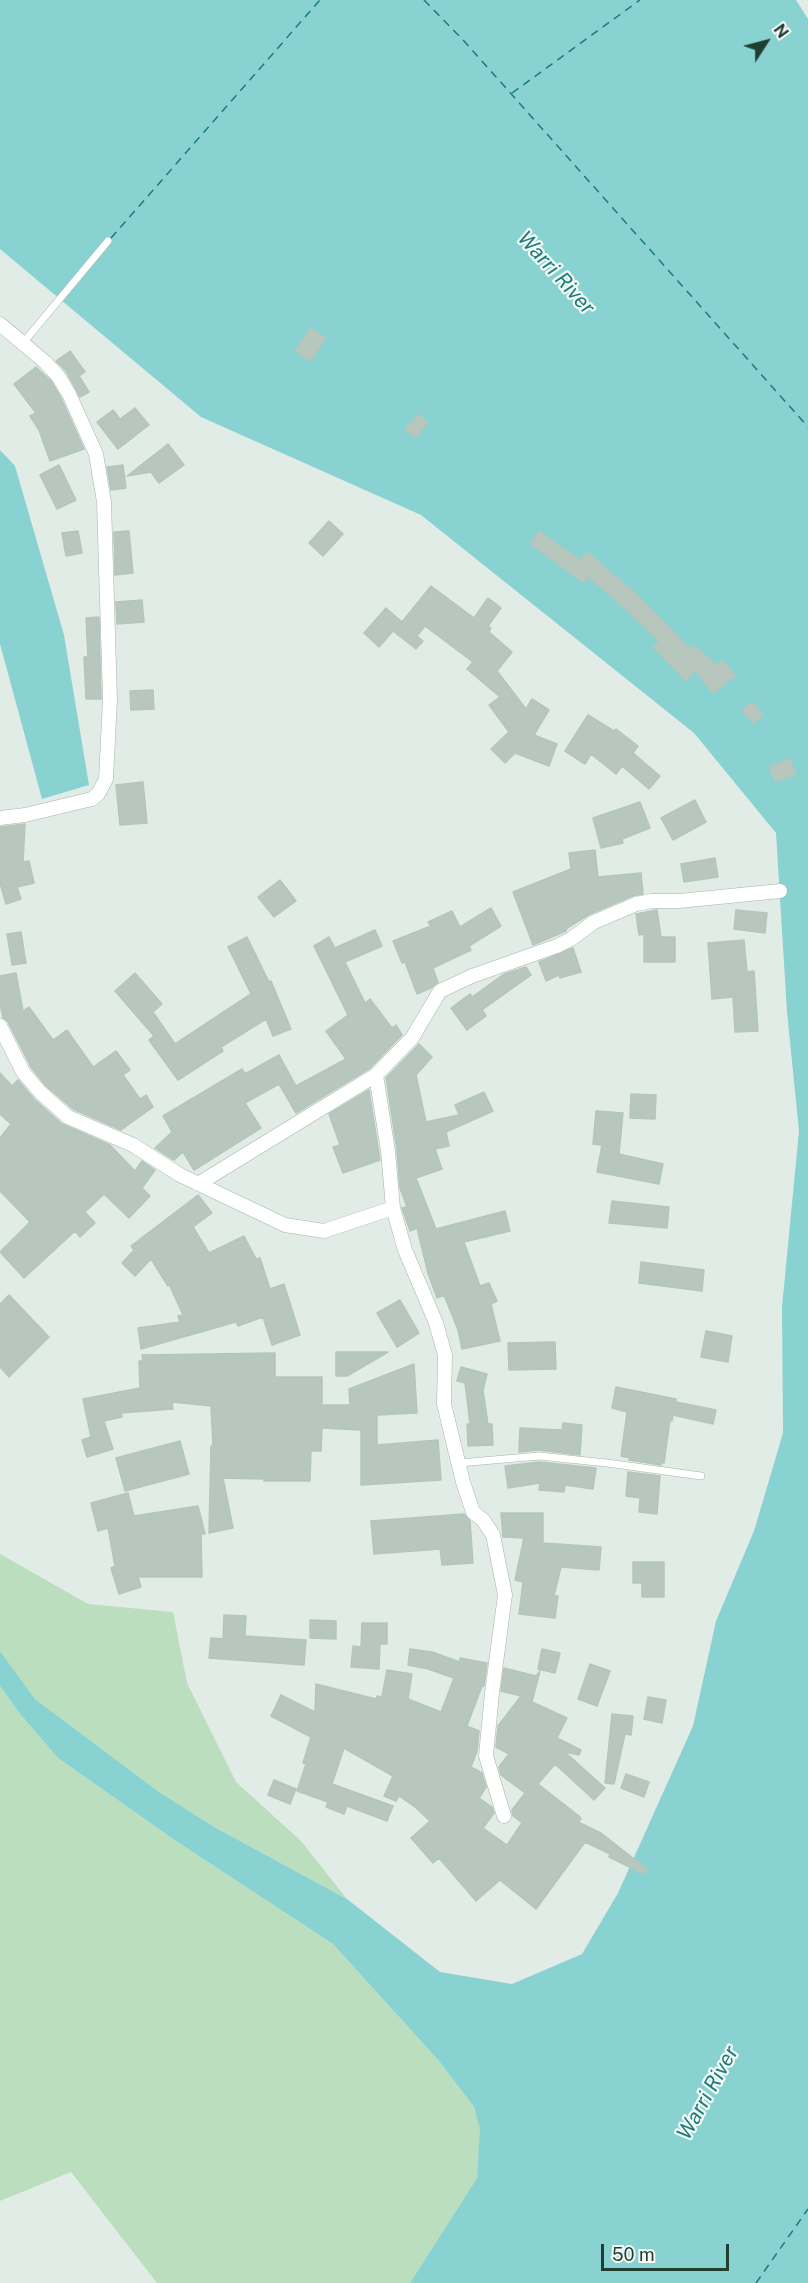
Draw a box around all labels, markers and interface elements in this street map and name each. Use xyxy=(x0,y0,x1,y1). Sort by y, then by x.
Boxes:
north arrow xyxy=(736,12,796,72)
text: N xyxy=(770,20,792,42)
water label: Warri River xyxy=(512,226,600,320)
water label: Warri River xyxy=(672,2042,744,2144)
scale bar xyxy=(604,2232,732,2270)
text: 50 m xyxy=(612,2244,655,2265)

